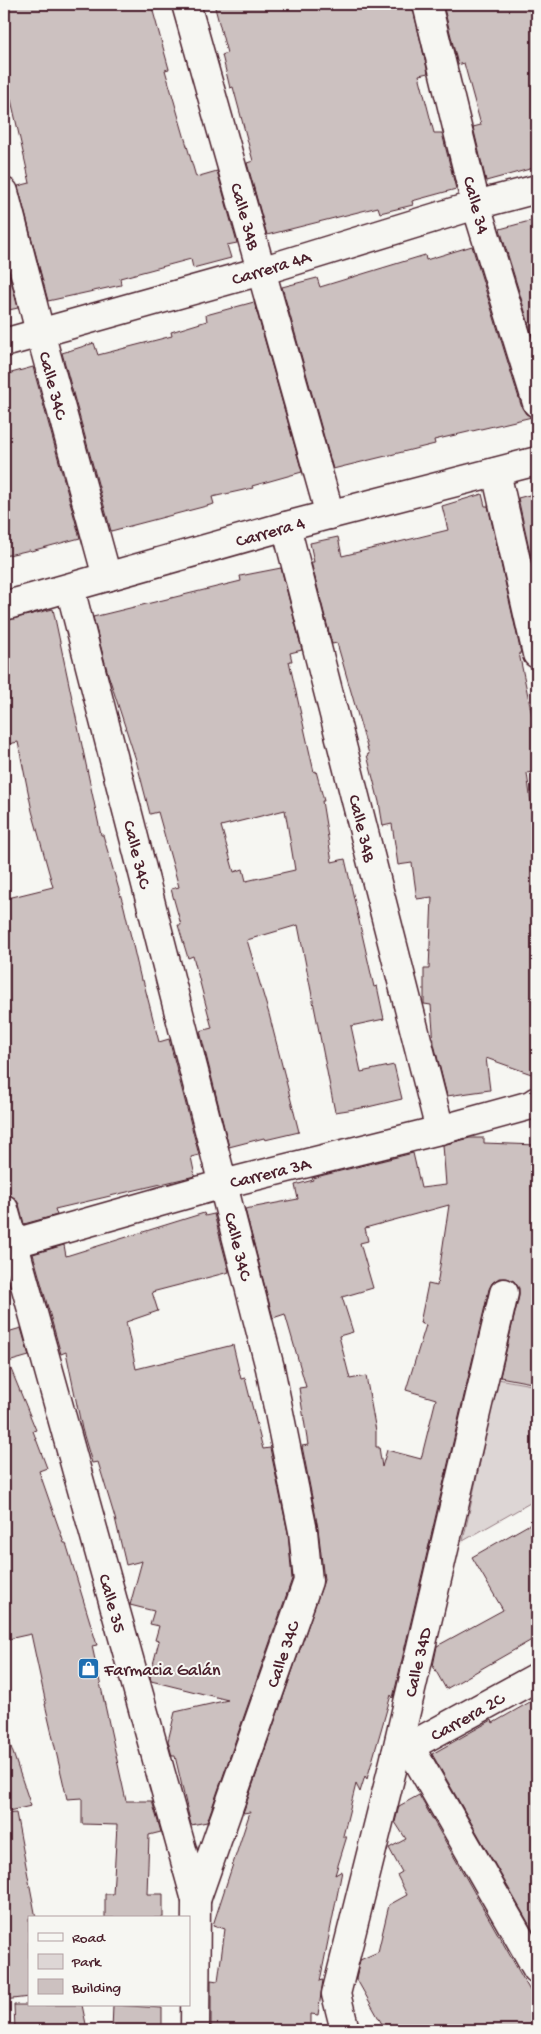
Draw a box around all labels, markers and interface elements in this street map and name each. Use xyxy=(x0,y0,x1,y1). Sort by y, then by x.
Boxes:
street label: Calle 34 xyxy=(457,174,492,237)
street label: Calle 34B xyxy=(224,181,263,253)
street label: Carrera 4A xyxy=(230,247,315,291)
street label: Calle 34C xyxy=(33,350,71,423)
street label: Carrera 4 xyxy=(234,513,308,553)
street label: Calle 34B xyxy=(342,793,379,865)
street label: Calle 34C xyxy=(117,819,154,892)
street label: Carrera 3A xyxy=(228,1154,314,1195)
street label: Calle 34C xyxy=(218,1211,255,1284)
street label: Calle 35 xyxy=(92,1572,129,1635)
street label: Calle 34C xyxy=(263,1618,306,1691)
street label: Calle 34D xyxy=(401,1625,438,1699)
shop icon: Farmacia Galán xyxy=(76,1657,100,1681)
place label: Farmacia Galán xyxy=(103,1661,221,1682)
street label: Carrera 2C xyxy=(428,1689,510,1747)
legend xyxy=(28,1916,190,2006)
text: Road xyxy=(72,1930,106,1948)
text: Park xyxy=(71,1954,102,1972)
text: Building xyxy=(71,1980,121,1998)

